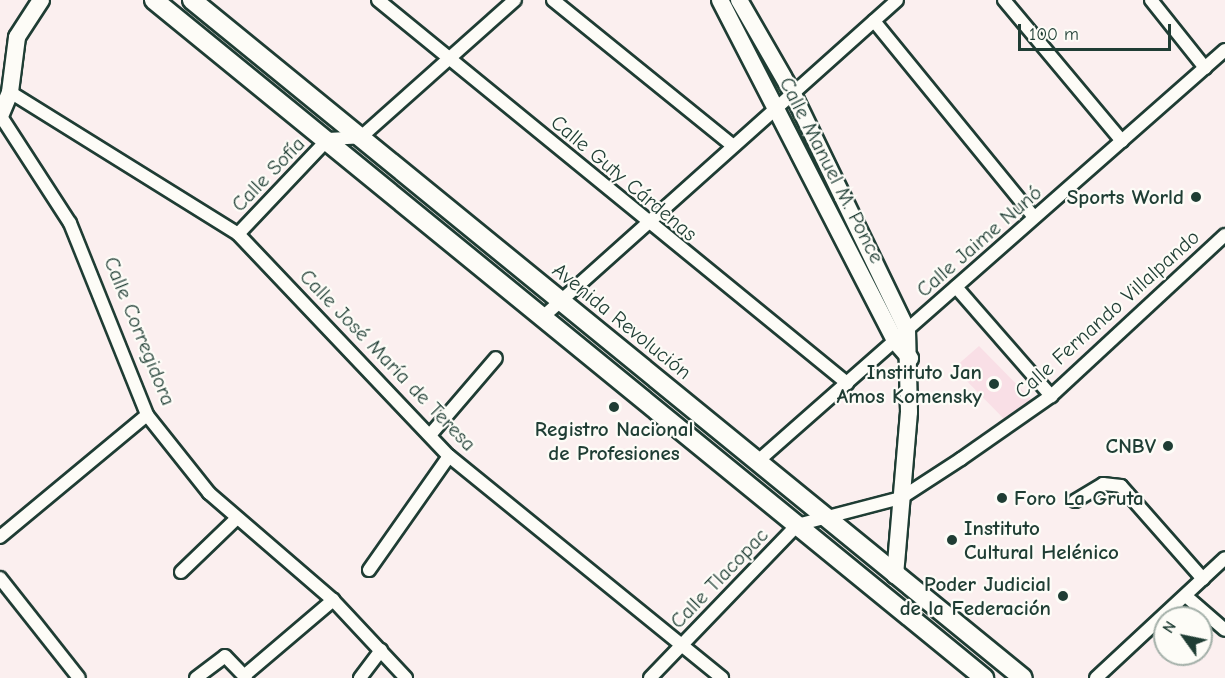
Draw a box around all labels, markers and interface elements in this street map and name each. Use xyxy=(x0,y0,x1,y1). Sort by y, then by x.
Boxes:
scale bar xyxy=(1021,12,1174,50)
text: 100 m xyxy=(1029,24,1079,45)
street label: Calle Manuel M. Ponce xyxy=(774,73,890,267)
street label: Calle Guty Cárdenas xyxy=(546,110,702,246)
street label: Calle Sofía xyxy=(226,131,310,217)
street label: Calle Jaime Nunó xyxy=(911,180,1047,302)
place label: Sports World xyxy=(1067,184,1184,210)
marker: Sports World xyxy=(1189,190,1203,204)
street label: Calle Fernando Villalpando xyxy=(1009,224,1205,404)
street label: Calle Corregidora xyxy=(99,253,181,409)
street label: Avenida Revolución xyxy=(547,257,697,385)
street label: Calle José María de Teresa xyxy=(295,264,481,456)
place label: Instituto Jan Amos Komensky xyxy=(837,359,982,409)
marker: Instituto Jan Amos Komensky xyxy=(987,377,1001,391)
marker: Registro Nacional de Profesiones xyxy=(607,400,621,414)
place label: Registro Nacional de Profesiones xyxy=(535,416,693,466)
place label: CNBV xyxy=(1106,433,1156,459)
marker: CNBV xyxy=(1161,439,1175,453)
place label: Foro La Gruta xyxy=(1014,485,1144,511)
marker: Foro La Gruta xyxy=(995,491,1009,505)
place label: Instituto Cultural Helénico xyxy=(964,515,1119,565)
street label: Calle Tlacopac xyxy=(665,522,773,634)
marker: Instituto Cultural Helénico xyxy=(945,533,959,547)
place label: Poder Judicial de la Federación xyxy=(900,571,1051,621)
marker: Poder Judicial de la Federación xyxy=(1056,589,1070,603)
north arrow xyxy=(1153,606,1213,666)
text: N xyxy=(1159,618,1180,637)

